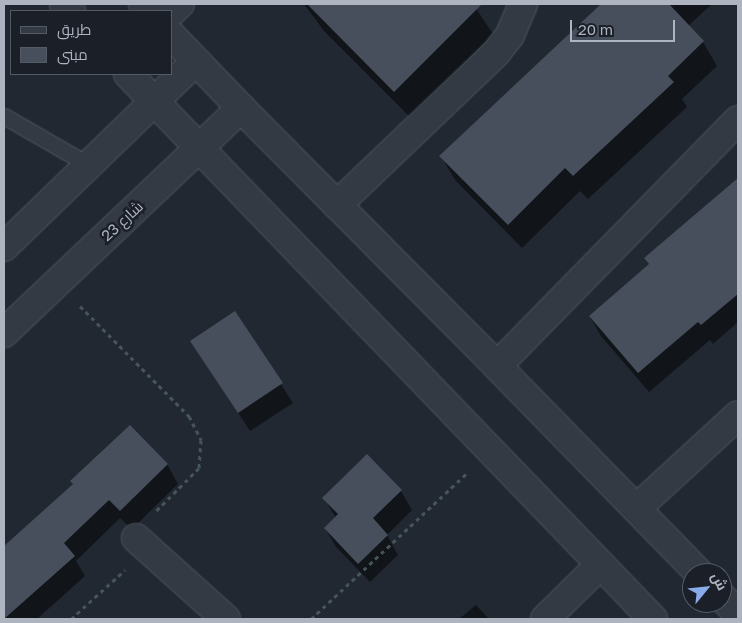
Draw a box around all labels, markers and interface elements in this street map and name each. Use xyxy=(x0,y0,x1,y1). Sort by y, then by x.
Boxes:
legend xyxy=(10,10,172,75)
scale bar xyxy=(572,10,677,42)
text: طريق xyxy=(57,20,91,38)
text: 20 m xyxy=(578,20,613,38)
text: مبنى xyxy=(57,45,88,63)
street label: شارع 23 xyxy=(97,197,147,245)
north arrow xyxy=(682,563,732,613)
text: ش xyxy=(708,569,732,593)

